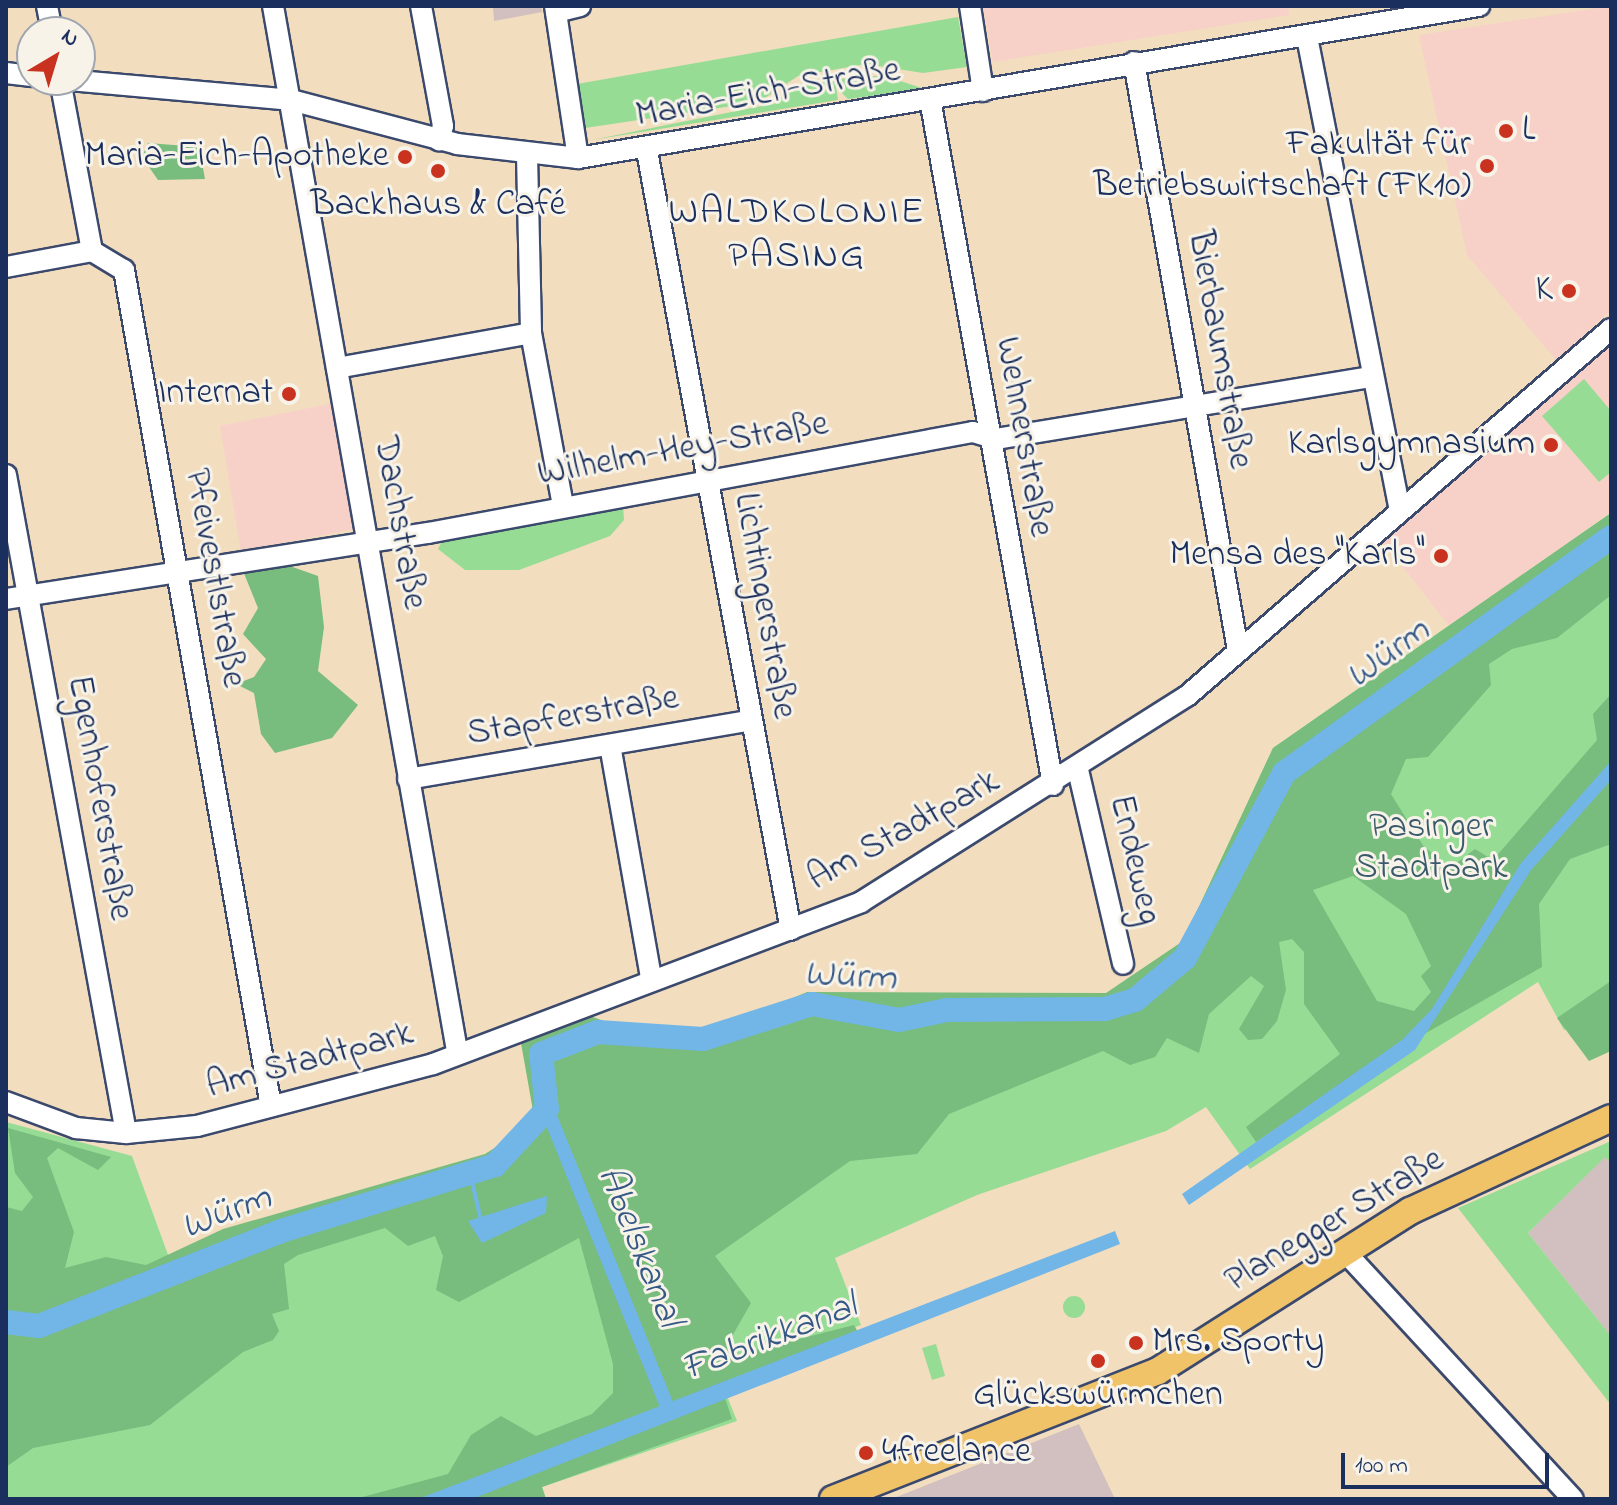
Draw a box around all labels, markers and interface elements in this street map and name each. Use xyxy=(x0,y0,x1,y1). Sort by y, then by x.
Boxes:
north arrow xyxy=(16,16,96,96)
text: N xyxy=(54,21,85,56)
street label: Maria-Eich-Straße xyxy=(633,50,903,138)
place label: L xyxy=(1522,109,1535,153)
marker: L xyxy=(1497,122,1515,140)
place label: Fakultät für Betriebswirtschaft (FK10) xyxy=(1093,123,1471,208)
place label: Maria-Eich-Apotheke xyxy=(85,135,389,179)
marker: Maria-Eich-Apotheke xyxy=(396,148,414,166)
marker: Fakultät für Betriebswirtschaft (FK10) xyxy=(1478,157,1496,175)
marker: Backhaus & Café xyxy=(429,162,447,180)
place label: Backhaus & Café xyxy=(310,184,566,228)
district label: WALDKOLONIE PASING xyxy=(669,191,925,280)
street label: Bierbaumstraße xyxy=(1177,228,1261,472)
place label: K xyxy=(1536,269,1553,313)
marker: K xyxy=(1560,282,1578,300)
street label: Wehnerstraße xyxy=(984,334,1062,540)
place label: Internat xyxy=(158,372,273,416)
marker: Internat xyxy=(280,385,298,403)
street label: Wilhelm-Hey-Straße xyxy=(534,403,832,497)
place label: Karlsgymnasium xyxy=(1288,423,1535,467)
street label: Dachstraße xyxy=(363,433,435,613)
marker: Karlsgymnasium xyxy=(1542,436,1560,454)
street label: Pfeivestlstraße xyxy=(173,465,255,691)
street label: Lichtingerstraße xyxy=(723,490,805,722)
place label: Mensa des "Karls" xyxy=(1169,534,1425,578)
marker: Mensa des "Karls" xyxy=(1432,547,1450,565)
water label: Würm xyxy=(1338,609,1440,701)
street label: Egenhoferstraße xyxy=(56,672,142,924)
street label: Stapferstraße xyxy=(464,677,682,757)
street label: Am Stadtpark xyxy=(801,761,1007,901)
street label: Endeweg xyxy=(1098,791,1170,929)
park label: Pasinger Stadtpark xyxy=(1355,805,1507,890)
water label: Würm xyxy=(803,953,897,1003)
street label: Am Stadtpark xyxy=(202,1013,418,1109)
street label: Planegger Straße xyxy=(1218,1139,1452,1303)
water label: Abelskanal xyxy=(585,1160,691,1334)
water label: Würm xyxy=(176,1176,278,1252)
water label: Fabrikkanal xyxy=(676,1285,864,1393)
place label: Mrs. Sporty xyxy=(1152,1321,1324,1365)
marker: Mrs. Sporty xyxy=(1127,1334,1145,1352)
marker: Glückswürmchen xyxy=(1089,1352,1107,1370)
place label: Glückswürmchen xyxy=(973,1374,1223,1418)
place label: 4freelance xyxy=(882,1431,1031,1475)
scale bar xyxy=(1345,1437,1553,1487)
marker: 4freelance xyxy=(857,1444,875,1462)
text: 100 m xyxy=(1355,1449,1408,1484)

